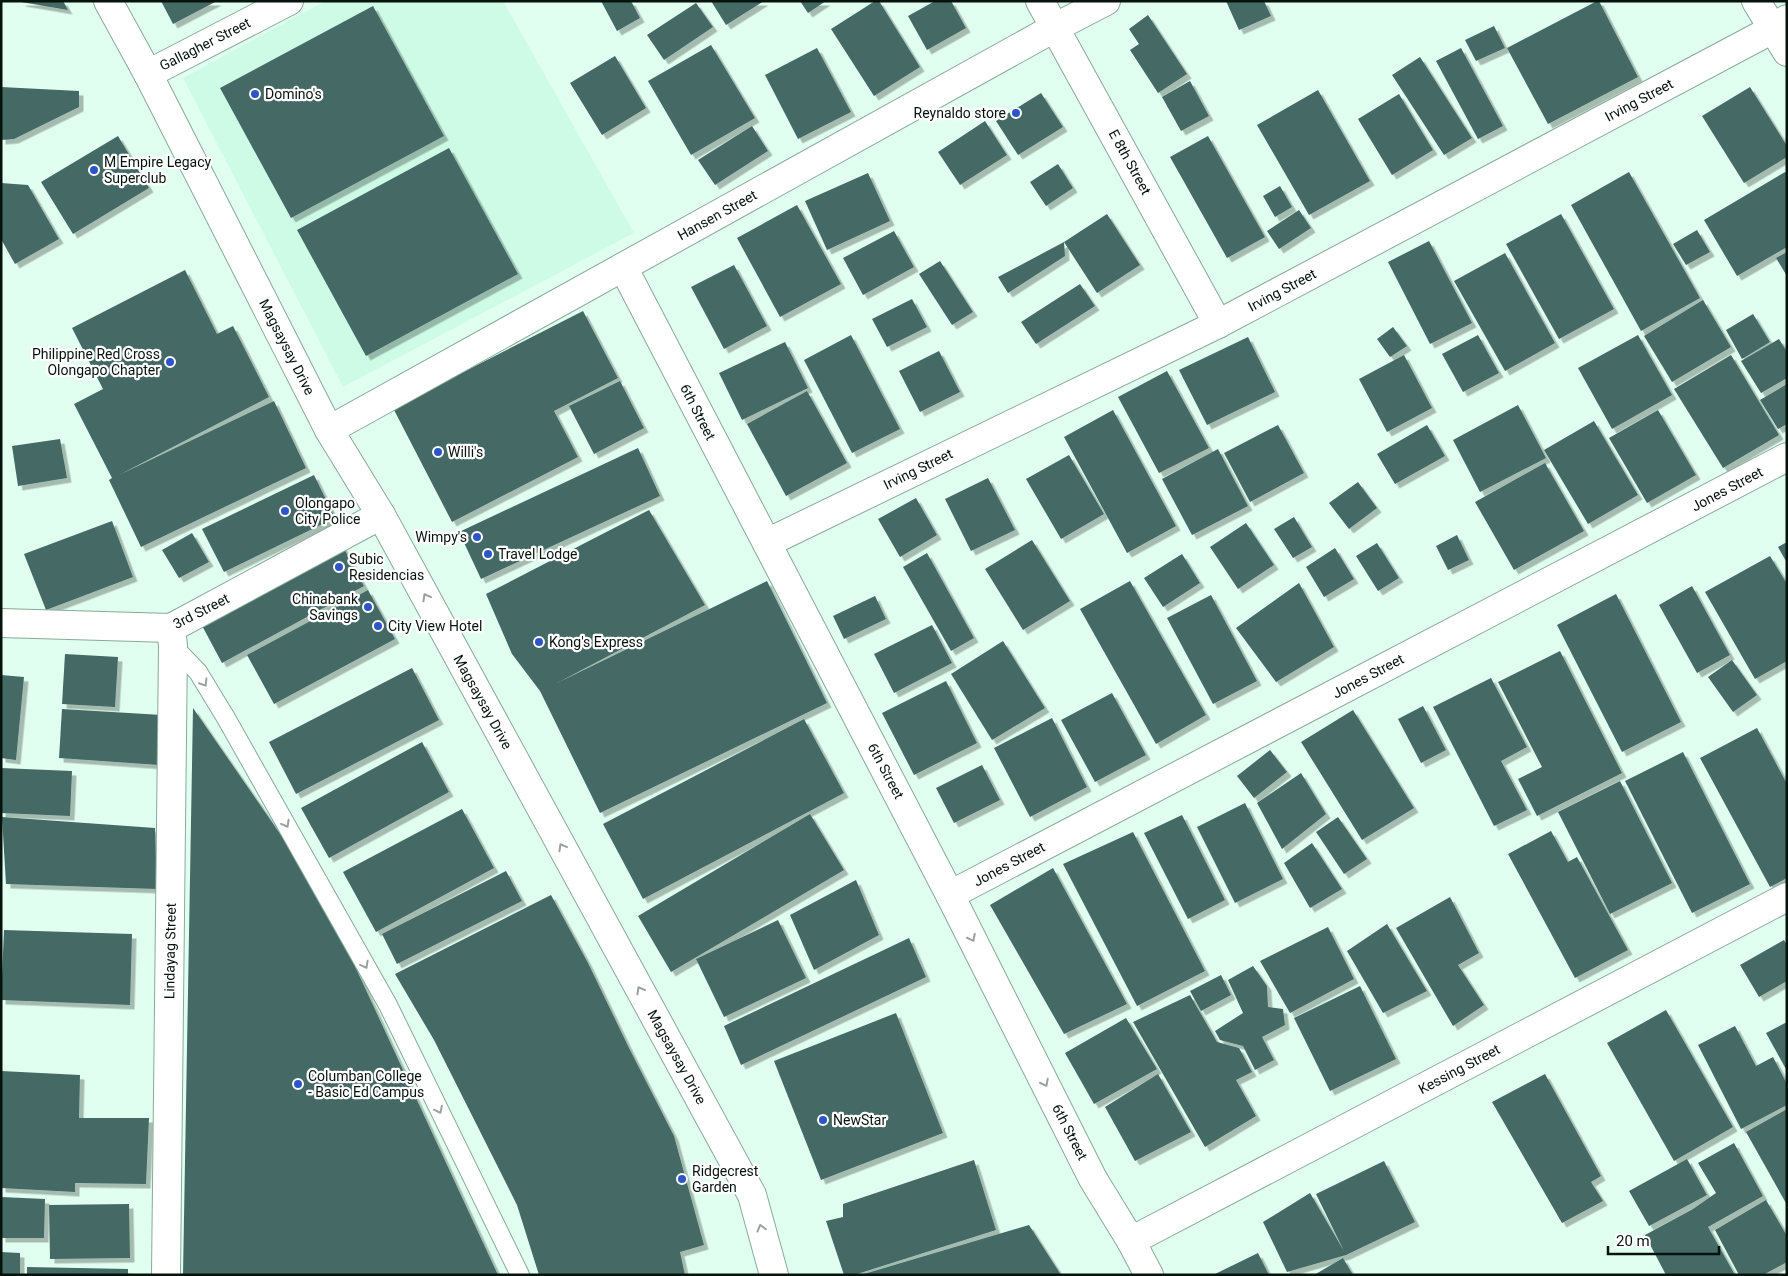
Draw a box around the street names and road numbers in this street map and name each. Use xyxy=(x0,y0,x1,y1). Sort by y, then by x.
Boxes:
street label: Gallagher Street xyxy=(157,14,253,74)
street label: Irving Street xyxy=(1602,75,1676,125)
street label: E 8th Street xyxy=(1106,127,1155,198)
street label: Hansen Street xyxy=(675,186,760,243)
street label: Irving Street xyxy=(1245,265,1319,315)
street label: Magsaysay Drive xyxy=(256,296,318,398)
street label: 6th Street xyxy=(677,381,719,443)
street label: Irving Street xyxy=(881,445,956,493)
street label: Jones Street xyxy=(1689,463,1766,514)
street label: 3rd Street xyxy=(170,590,232,632)
street label: Jones Street xyxy=(1330,650,1407,701)
street label: Magsaysay Drive xyxy=(450,652,516,752)
street label: 6th Street xyxy=(865,741,907,802)
street label: Jones Street xyxy=(971,838,1048,889)
street label: Lindayag Street xyxy=(161,902,179,999)
street label: Magsaysay Drive xyxy=(644,1007,710,1107)
street label: Kessing Street xyxy=(1416,1041,1503,1097)
street label: 6th Street xyxy=(1049,1101,1091,1163)

